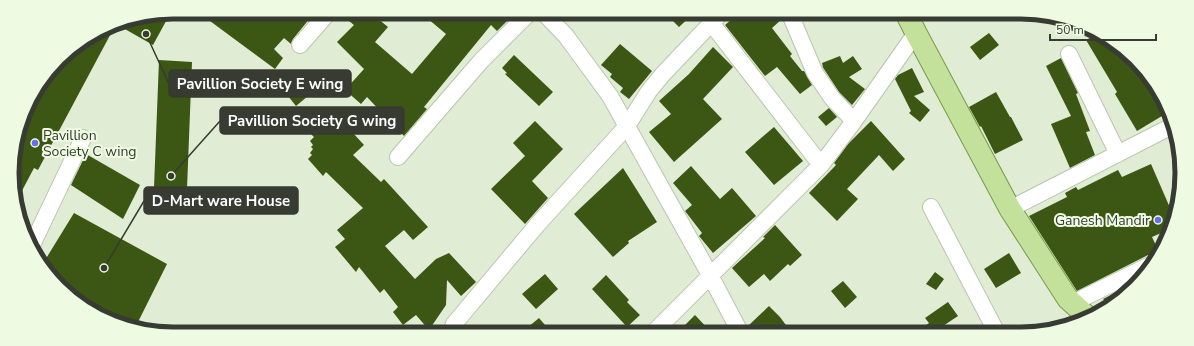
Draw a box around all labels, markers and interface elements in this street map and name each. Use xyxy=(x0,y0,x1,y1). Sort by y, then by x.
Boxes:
scale bar xyxy=(1050,16,1156,42)
text: 50 m xyxy=(1056,22,1084,38)
callout: Pavillion Society E wing xyxy=(169,70,351,97)
text: Pavillion Society E wing xyxy=(177,74,343,94)
callout: Pavillion Society G wing xyxy=(220,107,404,134)
text: Pavillion Society G wing xyxy=(228,111,396,131)
place label: Pavillion Society C wing xyxy=(43,126,137,161)
marker: Pavillion Society C wing xyxy=(30,138,40,148)
callout: D-Mart ware House xyxy=(144,187,298,214)
text: D-Mart ware House xyxy=(152,191,290,211)
place label: Ganesh Mandir xyxy=(1055,211,1150,230)
marker: Ganesh Mandir xyxy=(1153,215,1163,225)

